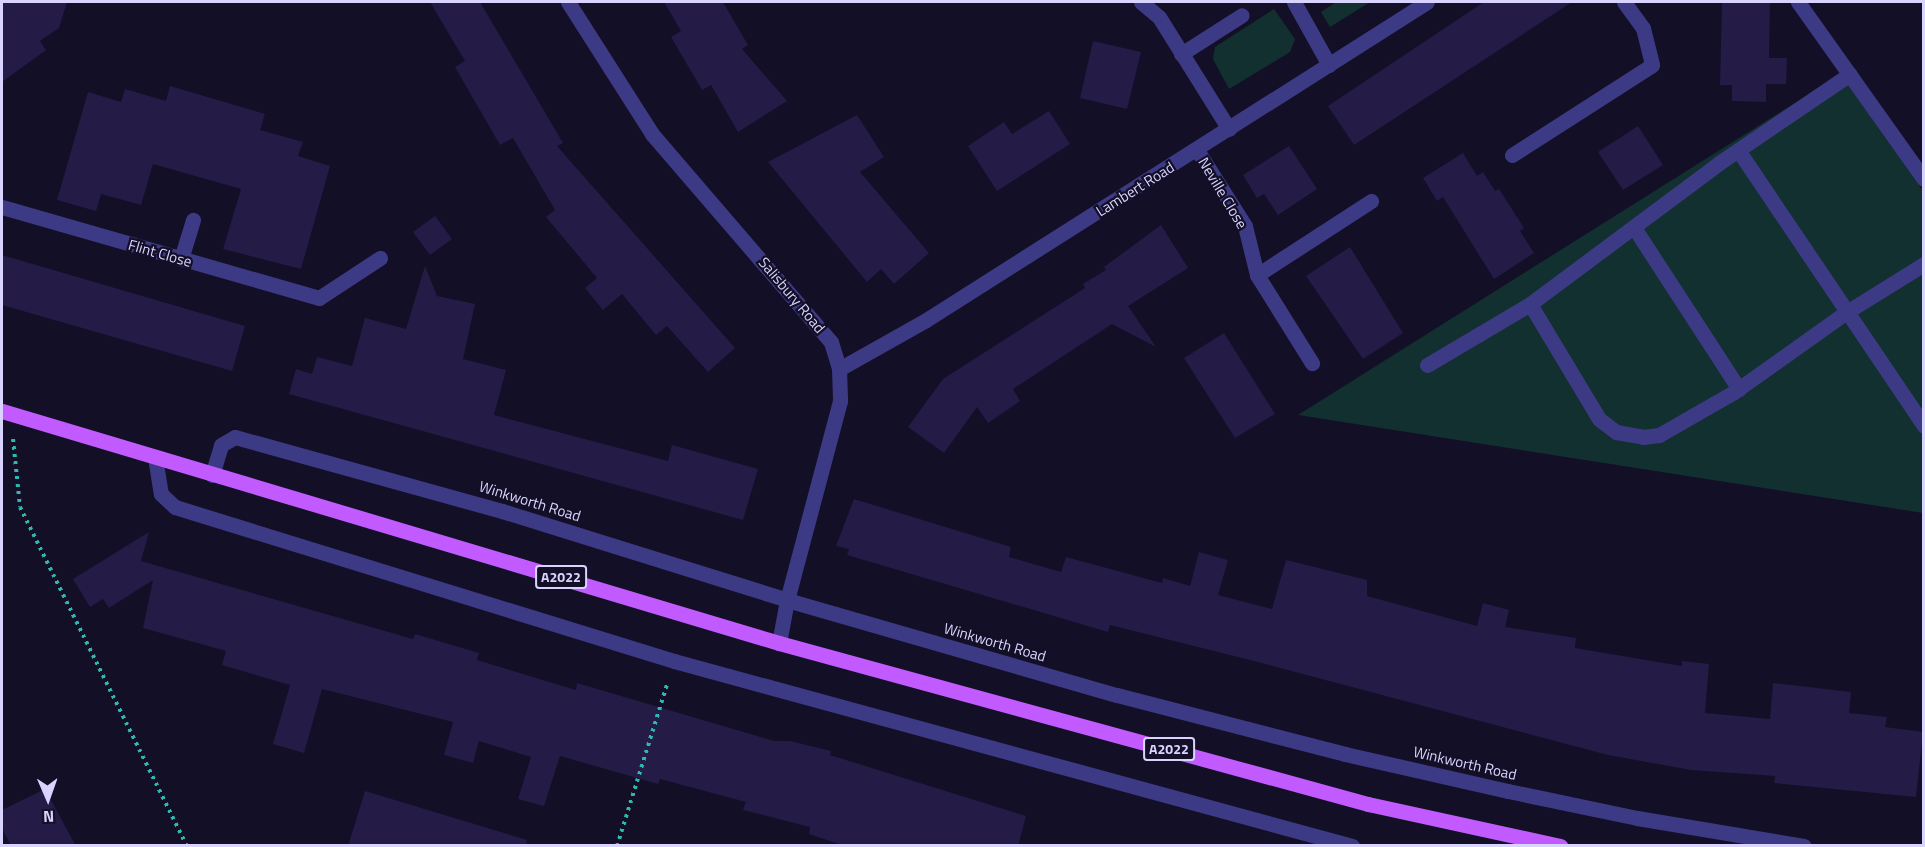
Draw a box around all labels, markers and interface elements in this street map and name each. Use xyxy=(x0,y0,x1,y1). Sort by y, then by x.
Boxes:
street label: Neville Close xyxy=(1195,154,1251,232)
street label: Lambert Road xyxy=(1093,158,1177,220)
street label: Flint Close xyxy=(126,235,194,271)
street label: Salisbury Road xyxy=(755,253,829,337)
street label: Winkworth Road xyxy=(477,477,583,525)
road number: A2022 xyxy=(534,566,588,588)
street label: Winkworth Road xyxy=(942,619,1048,665)
road number: A2022 xyxy=(1142,738,1196,760)
street label: Winkworth Road xyxy=(1412,742,1518,784)
north arrow xyxy=(18,769,78,829)
text: N xyxy=(43,805,55,829)

